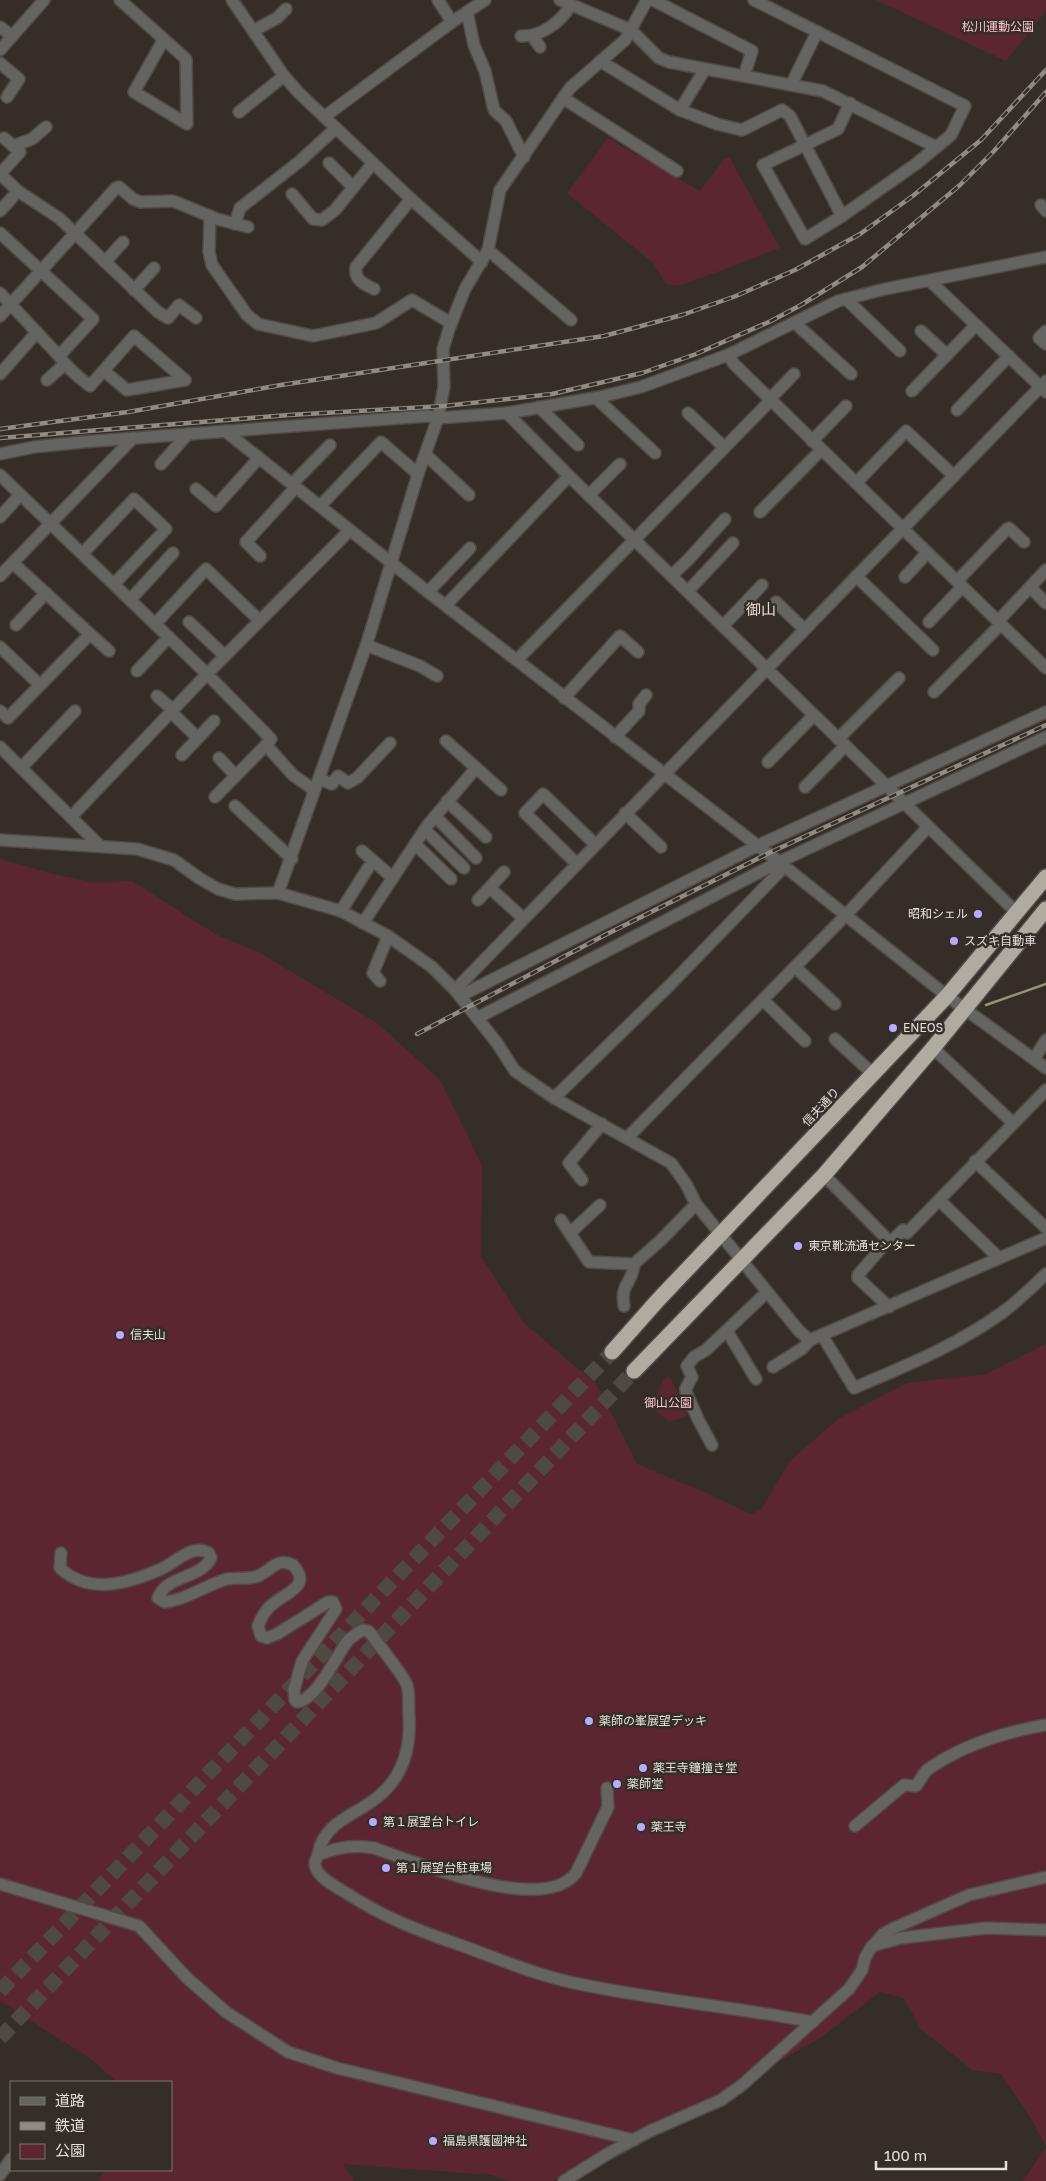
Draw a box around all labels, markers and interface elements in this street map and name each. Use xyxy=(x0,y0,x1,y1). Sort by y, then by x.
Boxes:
park label: 松川運動公園 xyxy=(962,19,1034,34)
district label: 御山 xyxy=(746,600,776,618)
place label: 昭和シェル xyxy=(908,906,968,921)
marker: 昭和シェル xyxy=(972,908,984,920)
place label: スズキ自動車 xyxy=(964,933,1036,948)
marker: スズキ自動車 xyxy=(948,935,960,947)
place label: ENEOS xyxy=(903,1020,944,1035)
marker: ENEOS xyxy=(887,1022,899,1034)
street label: 信夫通り xyxy=(799,1084,842,1129)
place label: 東京靴流通センター xyxy=(808,1238,916,1253)
marker: 東京靴流通センター xyxy=(792,1240,804,1252)
place label: 信夫山 xyxy=(130,1327,166,1342)
marker: 信夫山 xyxy=(114,1329,126,1341)
park label: 御山公園 xyxy=(644,1395,692,1410)
place label: 薬師の峯展望デッキ xyxy=(599,1713,707,1728)
marker: 薬師の峯展望デッキ xyxy=(583,1715,595,1727)
place label: 薬王寺鐘撞き堂 xyxy=(653,1760,737,1775)
marker: 薬王寺鐘撞き堂 xyxy=(637,1762,649,1774)
place label: 薬師堂 xyxy=(627,1776,663,1791)
marker: 薬師堂 xyxy=(611,1778,623,1790)
place label: 第１展望台トイレ xyxy=(383,1814,479,1829)
marker: 第１展望台トイレ xyxy=(367,1816,379,1828)
place label: 薬王寺 xyxy=(651,1819,687,1834)
marker: 薬王寺 xyxy=(635,1821,647,1833)
place label: 第１展望台駐車場 xyxy=(396,1860,492,1875)
marker: 第１展望台駐車場 xyxy=(380,1862,392,1874)
legend xyxy=(10,2081,172,2171)
text: 道路 xyxy=(55,2091,85,2109)
text: 鉄道 xyxy=(55,2116,85,2134)
place label: 福島県護國神社 xyxy=(443,2133,527,2148)
marker: 福島県護國神社 xyxy=(427,2135,439,2147)
scale bar xyxy=(876,2138,1006,2170)
text: 公園 xyxy=(55,2141,85,2159)
text: 100 m xyxy=(884,2146,927,2164)

